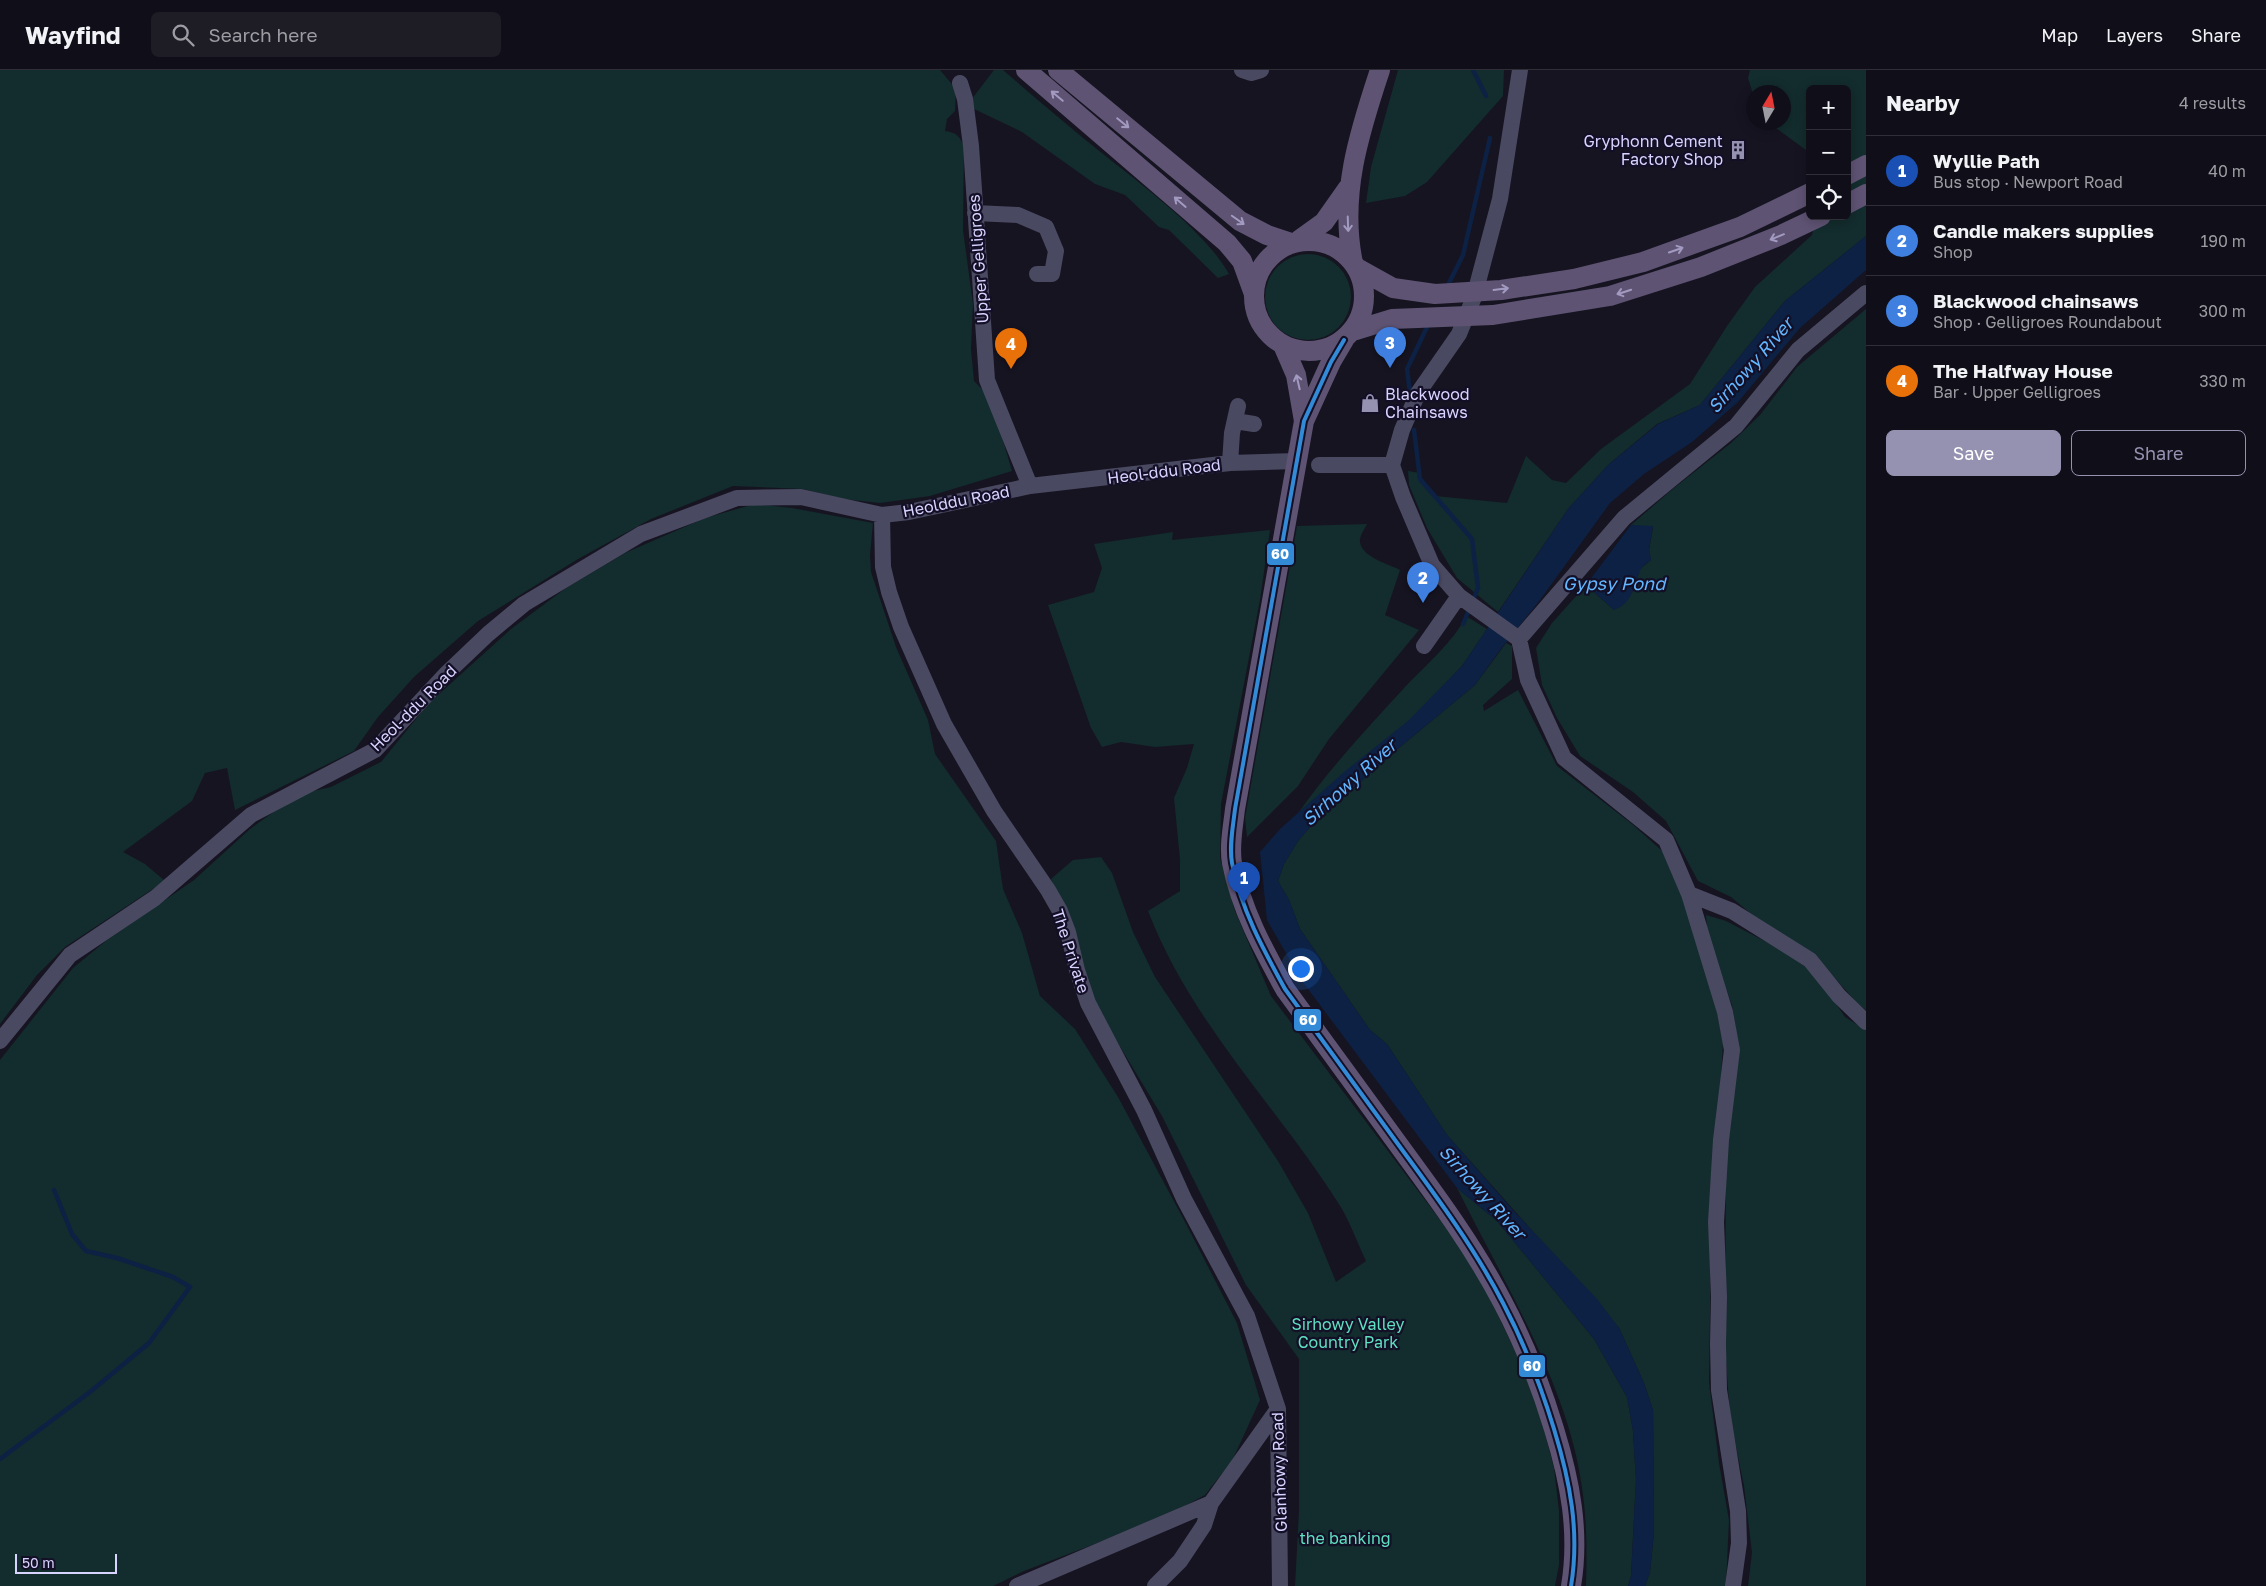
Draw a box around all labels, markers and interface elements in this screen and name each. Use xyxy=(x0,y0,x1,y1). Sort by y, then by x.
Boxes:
search box xyxy=(151,12,501,57)
text: Wayfind xyxy=(25,20,121,49)
icon: search xyxy=(169,21,197,49)
text: Search here xyxy=(209,23,317,46)
text: Map xyxy=(2041,24,2078,46)
text: Layers xyxy=(2106,24,2163,46)
text: Share xyxy=(2191,24,2241,46)
north arrow xyxy=(1746,85,1791,130)
map controls xyxy=(1806,85,1851,220)
button: + xyxy=(1806,85,1851,130)
one-way arrow xyxy=(1050,90,1063,102)
text: Nearby xyxy=(1886,90,1960,116)
text: 4 results xyxy=(2179,93,2246,113)
one-way arrow xyxy=(1116,118,1129,129)
button: − xyxy=(1806,130,1851,175)
place label: Gryphonn Cement Factory Shop xyxy=(1583,131,1723,169)
building icon: Gryphonn Cement Factory Shop xyxy=(1727,139,1749,161)
text: Wyllie Path xyxy=(1933,149,2040,172)
text: 1 xyxy=(1898,161,1906,181)
text: 40 m xyxy=(2208,161,2246,181)
text: Bus stop · Newport Road xyxy=(1933,172,2123,192)
button: locate xyxy=(1806,175,1851,220)
street label: Upper Gelligroes xyxy=(964,194,992,324)
one-way arrow xyxy=(1173,196,1186,208)
one-way arrow xyxy=(1231,215,1245,225)
one-way arrow xyxy=(1343,216,1352,232)
text: Candle makers supplies xyxy=(1933,219,2154,242)
text: 2 xyxy=(1897,231,1907,251)
text: 190 m xyxy=(2200,231,2246,251)
one-way arrow xyxy=(1769,233,1785,242)
text: Shop xyxy=(1933,242,1973,262)
one-way arrow xyxy=(1668,245,1683,254)
one-way arrow xyxy=(1492,284,1508,294)
one-way arrow xyxy=(1616,288,1632,297)
text: Blackwood chainsaws xyxy=(1933,289,2139,312)
text: 3 xyxy=(1897,301,1907,321)
text: 300 m xyxy=(2199,301,2246,321)
water label: Sirhowy River xyxy=(1703,311,1799,417)
text: Shop · Gelligroes Roundabout xyxy=(1933,312,2162,332)
pin: 3 xyxy=(1374,327,1406,368)
pin: 4 xyxy=(995,328,1027,369)
text: The Halfway House xyxy=(1933,359,2113,382)
text: 4 xyxy=(1897,371,1907,391)
text: 330 m xyxy=(2199,371,2246,391)
one-way arrow xyxy=(1293,375,1302,391)
text: Bar · Upper Gelligroes xyxy=(1933,382,2101,402)
place label: Blackwood Chainsaws xyxy=(1385,384,1470,422)
shop icon: Blackwood Chainsaws xyxy=(1359,392,1381,414)
button: Save xyxy=(1886,430,2061,476)
button: Share xyxy=(2071,430,2246,476)
street label: Heol-ddu Road xyxy=(1106,454,1222,488)
street label: Heolddu Road xyxy=(901,481,1011,521)
line badge: 60 xyxy=(1266,542,1295,566)
text: 60 xyxy=(1271,545,1289,562)
pin: 2 xyxy=(1407,562,1439,603)
water label: Gypsy Pond xyxy=(1563,572,1667,594)
street label: Heol-ddu Road xyxy=(366,661,460,755)
water label: Sirhowy River xyxy=(1297,732,1403,830)
pin: 1 xyxy=(1228,862,1260,903)
street label: The Private xyxy=(1048,906,1094,996)
your location xyxy=(1288,956,1314,982)
line badge: 60 xyxy=(1293,1008,1322,1032)
text: 60 xyxy=(1299,1011,1317,1028)
water label: Sirhowy River xyxy=(1435,1140,1533,1246)
park label: Sirhowy Valley Country Park xyxy=(1291,1314,1405,1352)
line badge: 60 xyxy=(1518,1354,1546,1378)
text: 60 xyxy=(1523,1357,1541,1374)
street label: Glanhowy Road xyxy=(1267,1412,1291,1532)
park label: the banking xyxy=(1299,1528,1391,1548)
scale bar xyxy=(15,1551,118,1574)
text: 50 m xyxy=(22,1554,55,1571)

